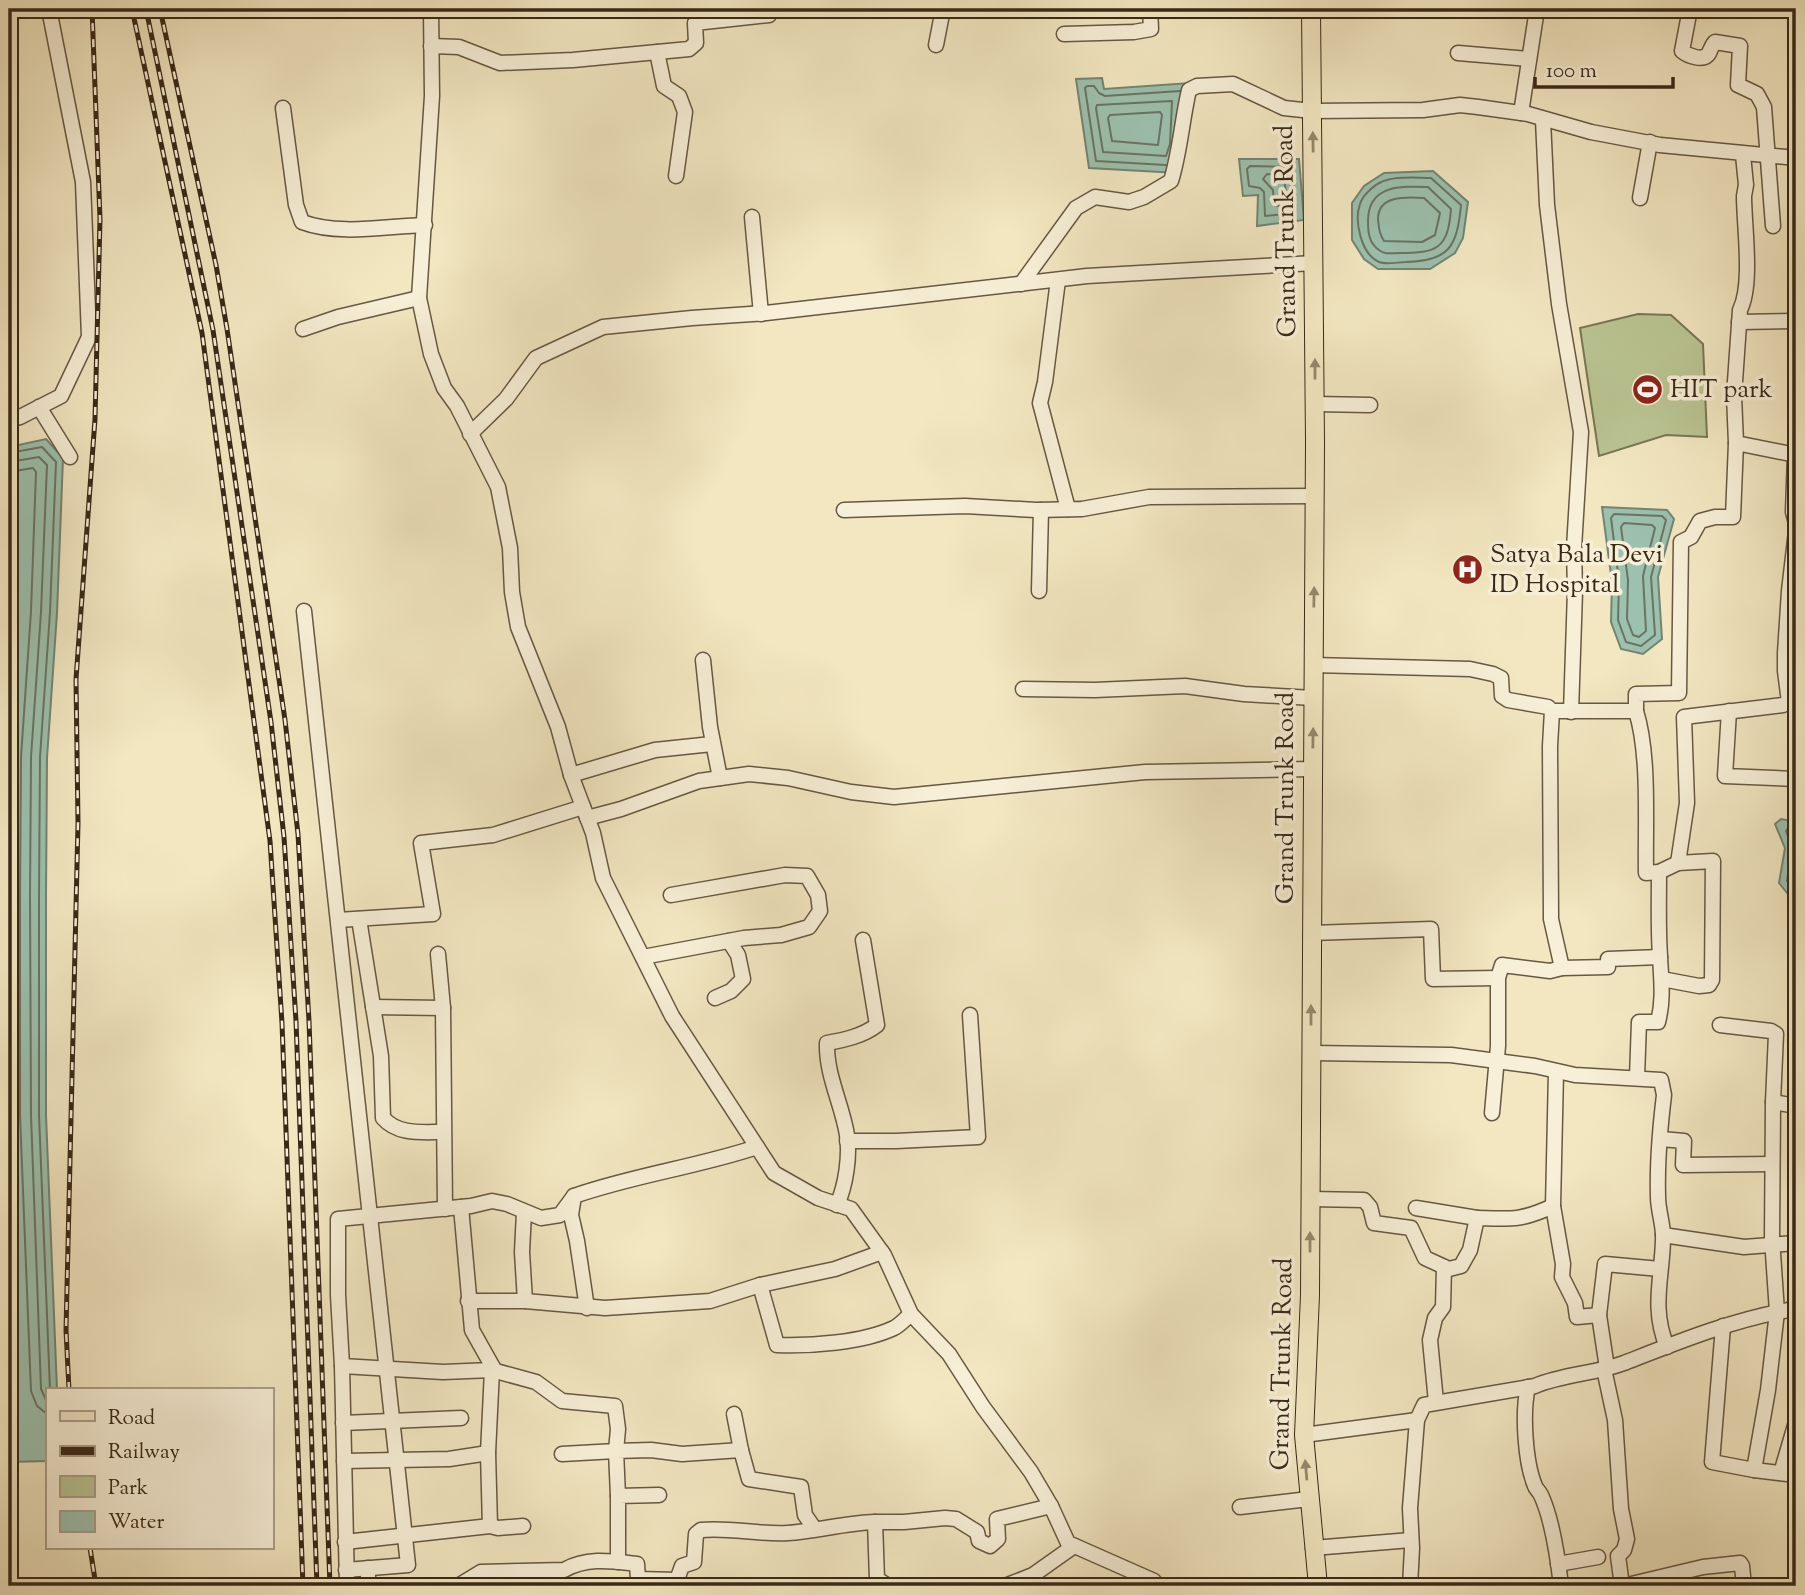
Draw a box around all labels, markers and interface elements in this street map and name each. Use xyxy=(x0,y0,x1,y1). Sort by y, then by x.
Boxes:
scale bar xyxy=(1535,46,1674,90)
text: 100 m xyxy=(1546,57,1597,87)
street label: Grand Trunk Road xyxy=(1267,124,1307,338)
one-way arrow xyxy=(1307,131,1319,153)
one-way arrow xyxy=(1309,358,1321,380)
place label: HIT park xyxy=(1670,372,1773,409)
sports icon: HIT park xyxy=(1630,373,1664,407)
place label: Satya Bala Devi ID Hospital xyxy=(1490,537,1663,604)
hospital icon: Satya Bala Devi ID Hospital xyxy=(1450,553,1484,587)
one-way arrow xyxy=(1308,586,1320,608)
street label: Grand Trunk Road xyxy=(1268,691,1305,904)
one-way arrow xyxy=(1307,727,1318,749)
one-way arrow xyxy=(1305,1004,1317,1026)
one-way arrow xyxy=(1304,1231,1316,1253)
street label: Grand Trunk Road xyxy=(1263,1257,1303,1471)
legend xyxy=(46,1388,273,1550)
text: Road xyxy=(108,1404,155,1434)
text: Railway xyxy=(108,1438,180,1468)
one-way arrow xyxy=(1301,1458,1312,1480)
text: Park xyxy=(108,1474,149,1504)
text: Water xyxy=(108,1508,165,1538)

